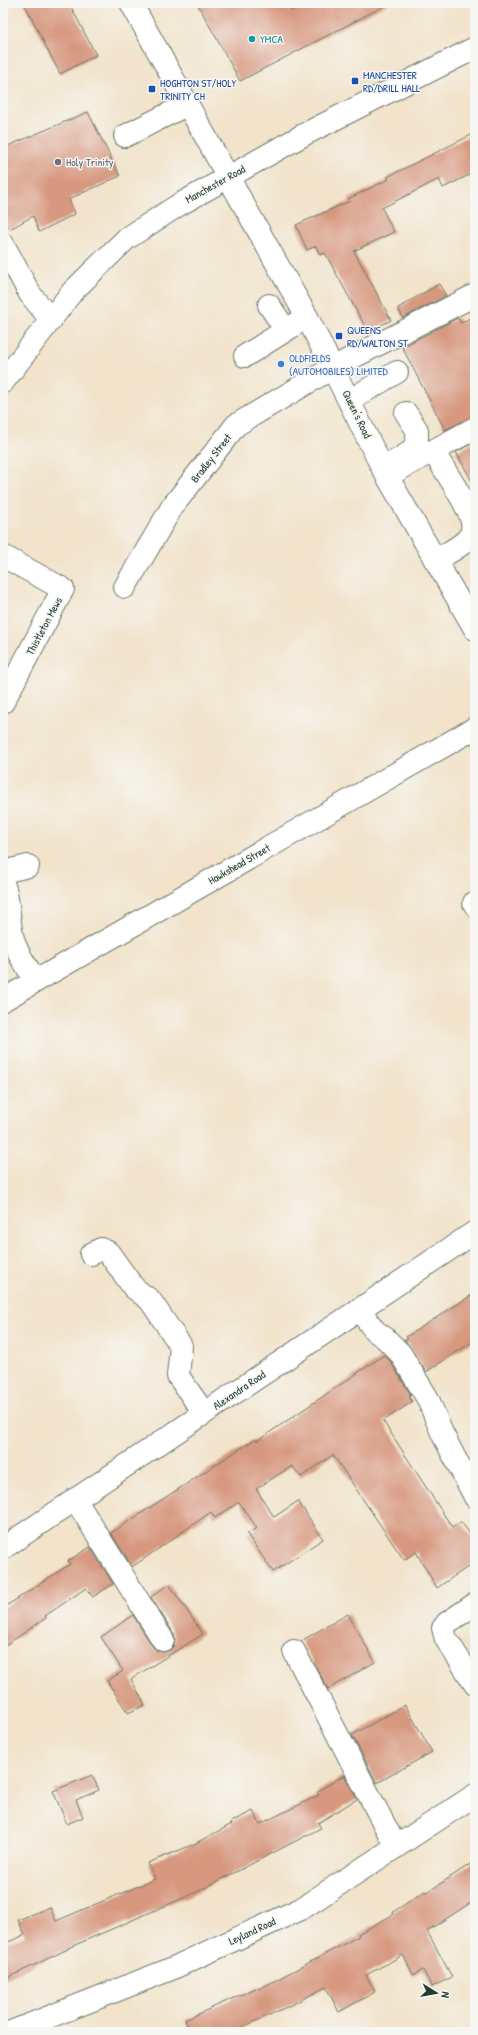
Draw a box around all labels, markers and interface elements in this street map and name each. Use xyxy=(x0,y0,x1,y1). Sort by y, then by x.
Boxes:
place label: YMCA xyxy=(260,32,283,46)
marker: YMCA xyxy=(247,34,257,44)
place label: MANCHESTER RD/DRILL HALL xyxy=(363,68,420,95)
place label: HOGHTON ST/HOLY TRINITY CH xyxy=(160,76,237,103)
marker: MANCHESTER RD/DRILL HALL xyxy=(350,76,360,86)
marker: HOGHTON ST/HOLY TRINITY CH xyxy=(147,84,157,94)
place label: Holy Trinity xyxy=(66,155,114,169)
marker: Holy Trinity xyxy=(53,157,63,167)
street label: Manchester Road xyxy=(183,161,248,206)
place label: QUEENS RD/WALTON ST xyxy=(347,323,409,350)
marker: QUEENS RD/WALTON ST xyxy=(334,331,344,341)
place label: OLDFIELDS (AUTOMOBILES) LIMITED xyxy=(289,351,389,378)
marker: OLDFIELDS (AUTOMOBILES) LIMITED xyxy=(276,359,286,369)
street label: Queen's Road xyxy=(339,388,375,441)
street label: Bradley Street xyxy=(187,430,235,485)
street label: Thistleton Mews xyxy=(23,595,65,657)
street label: Hawkshead Street xyxy=(206,841,273,887)
street label: Alexandra Road xyxy=(210,1367,268,1413)
street label: Leyland Road xyxy=(226,1914,278,1948)
north arrow xyxy=(416,1973,456,2013)
text: N xyxy=(438,1991,453,1999)

